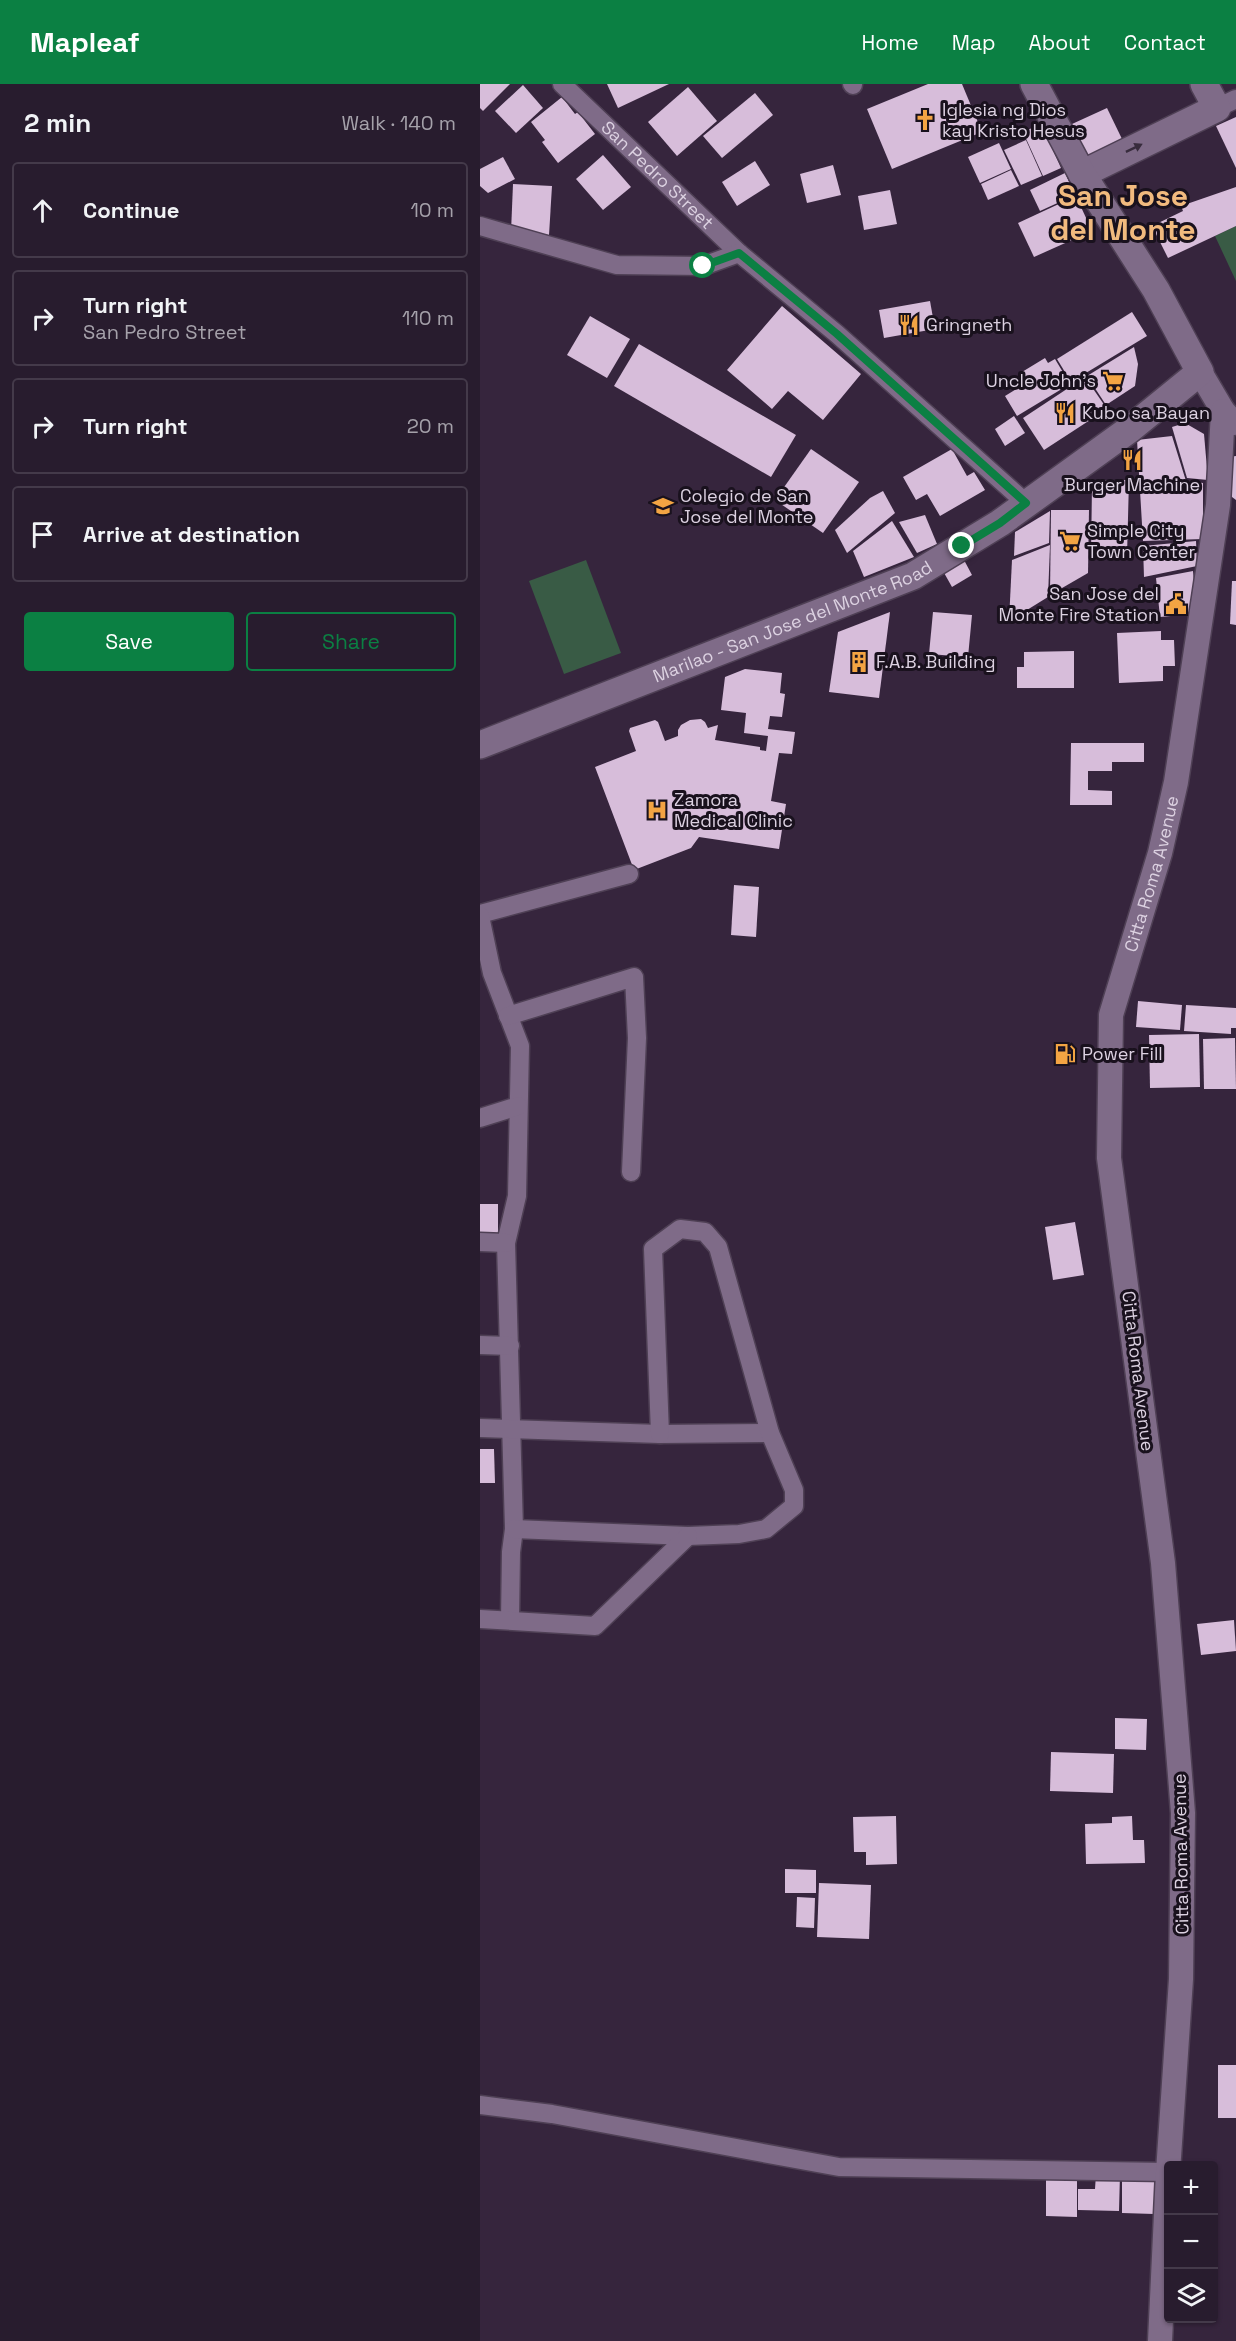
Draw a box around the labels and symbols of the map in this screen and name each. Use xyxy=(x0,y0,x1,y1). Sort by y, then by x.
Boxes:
place label: Iglesia ng Dios kay Kristo Hesus xyxy=(942,98,1085,142)
church icon: Iglesia ng Dios kay Kristo Hesus xyxy=(913,108,937,132)
street label: San Pedro Street xyxy=(597,116,719,234)
one-way arrow xyxy=(1126,144,1143,153)
district label: San Jose del Monte xyxy=(1050,176,1196,249)
route start xyxy=(689,252,715,278)
restaurant icon: Gringneth xyxy=(897,313,921,337)
place label: Gringneth xyxy=(926,313,1012,336)
place label: Uncle John's xyxy=(986,369,1096,392)
supermarket icon: Uncle John's xyxy=(1101,369,1125,393)
restaurant icon: Kubo sa Bayan xyxy=(1053,401,1077,425)
place label: Kubo sa Bayan xyxy=(1082,401,1210,424)
restaurant icon: Burger Machine xyxy=(1120,448,1144,472)
place label: Burger Machine xyxy=(1064,473,1200,496)
place label: Colegio de San Jose del Monte xyxy=(680,484,813,528)
school or university icon: Colegio de San Jose del Monte xyxy=(651,494,675,518)
place label: Simple City Town Center xyxy=(1087,519,1195,563)
supermarket icon: Simple City Town Center xyxy=(1058,529,1082,553)
route end xyxy=(948,532,974,558)
street label: Marilao - San Jose del Monte Road xyxy=(650,555,936,687)
place label: San Jose del Monte Fire Station xyxy=(999,582,1159,626)
public building icon: San Jose del Monte Fire Station xyxy=(1164,592,1188,616)
building icon: F.A.B. Building xyxy=(847,650,871,674)
place label: F.A.B. Building xyxy=(876,650,996,673)
place label: Zamora Medical Clinic xyxy=(674,788,793,832)
street label: Citta Roma Avenue xyxy=(1119,793,1184,955)
hospital icon: Zamora Medical Clinic xyxy=(645,798,669,822)
fuel station icon: Power Fill xyxy=(1053,1042,1077,1066)
place label: Power Fill xyxy=(1082,1042,1163,1065)
street label: Citta Roma Avenue xyxy=(1117,1289,1160,1452)
street label: Citta Roma Avenue xyxy=(1168,1773,1193,1935)

